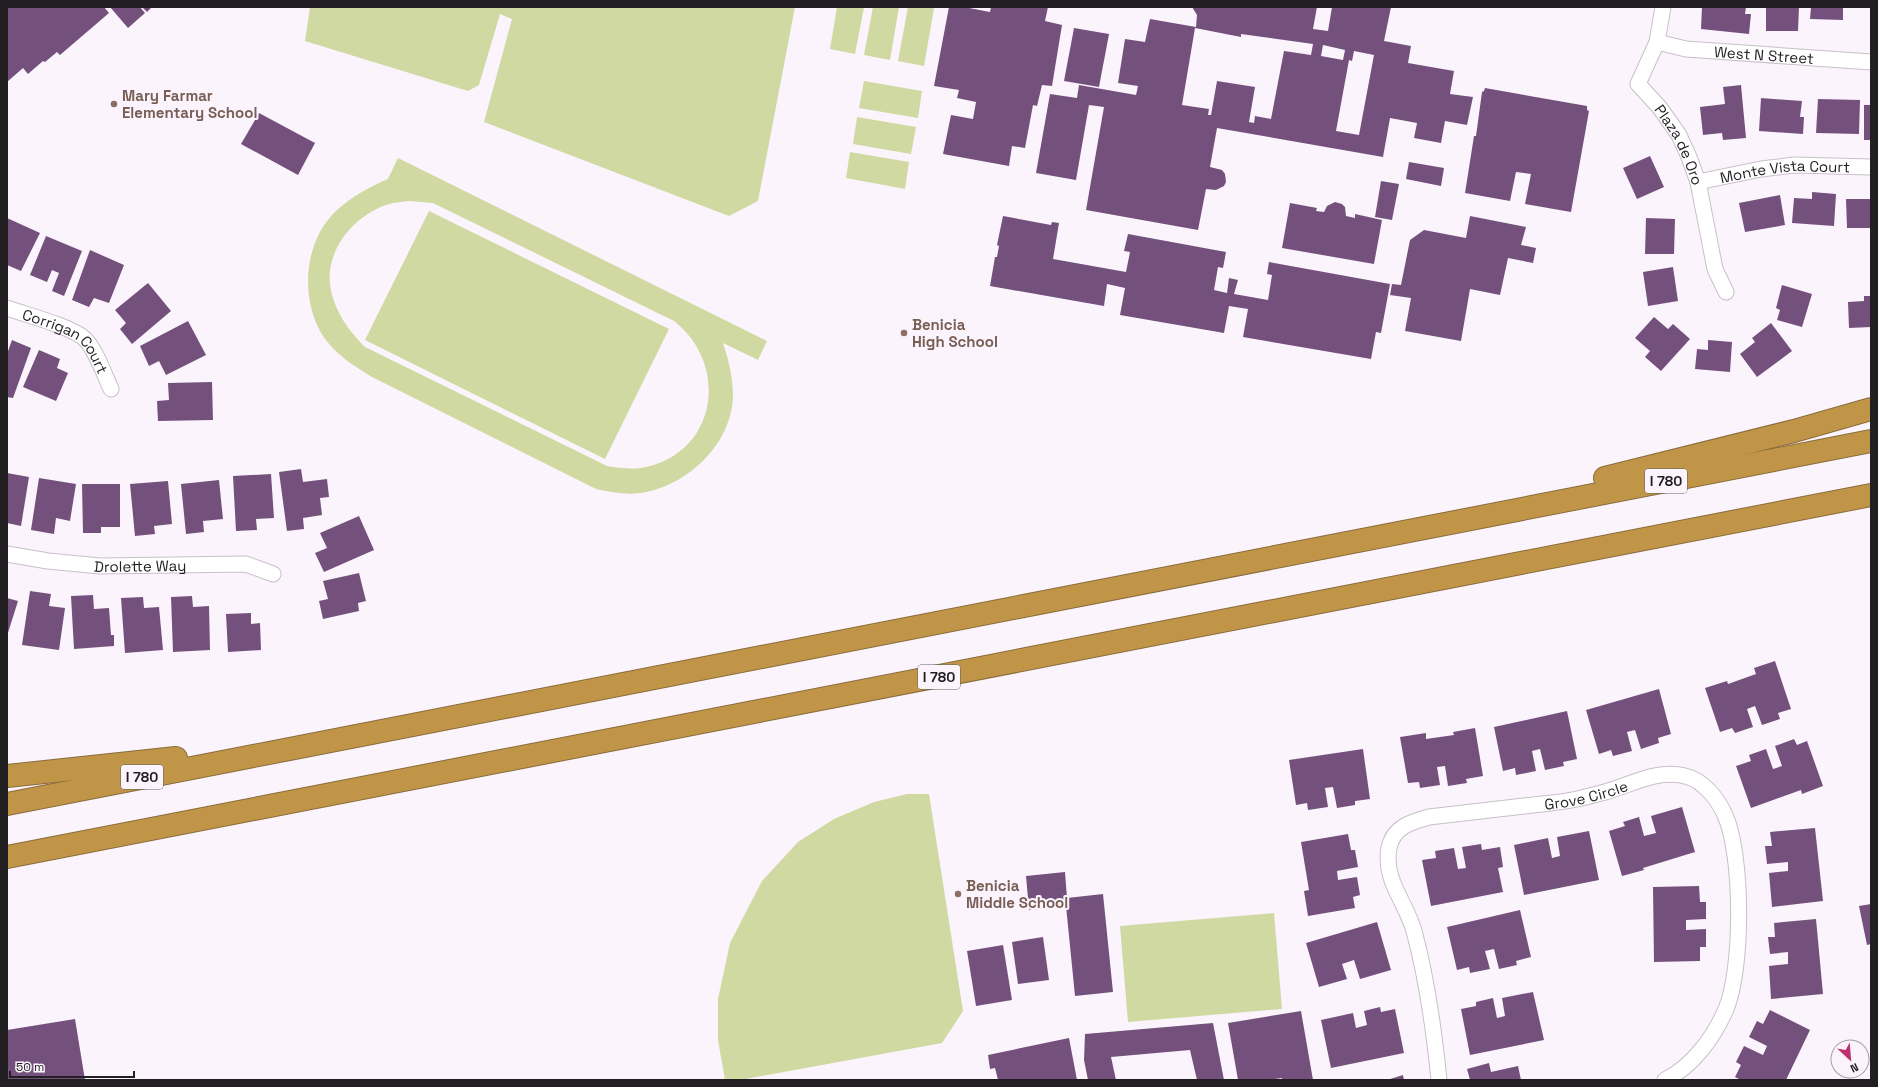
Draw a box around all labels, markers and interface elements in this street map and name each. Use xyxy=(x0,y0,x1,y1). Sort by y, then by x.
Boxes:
street label: West N Street xyxy=(1713,41,1815,67)
place label: Mary Farmar Elementary School xyxy=(122,86,257,122)
marker: Mary Farmar Elementary School xyxy=(109,99,119,109)
street label: Plaza de Oro xyxy=(1651,100,1708,188)
street label: Monte Vista Court xyxy=(1718,155,1850,187)
street label: Corrigan Court xyxy=(20,304,113,376)
place label: Benicia High School xyxy=(912,315,998,351)
marker: Benicia High School xyxy=(899,328,909,338)
road number: I 780 xyxy=(1645,469,1687,493)
street label: Drolette Way xyxy=(93,555,186,576)
road number: I 780 xyxy=(918,665,960,689)
road number: I 780 xyxy=(121,765,163,789)
street label: Grove Circle xyxy=(1543,776,1630,813)
place label: Benicia Middle School xyxy=(966,876,1068,912)
marker: Benicia Middle School xyxy=(953,889,963,899)
north arrow xyxy=(1830,1039,1870,1079)
scale bar xyxy=(10,1053,134,1079)
text: 50 m xyxy=(16,1059,44,1075)
text: N xyxy=(1848,1060,1861,1076)

